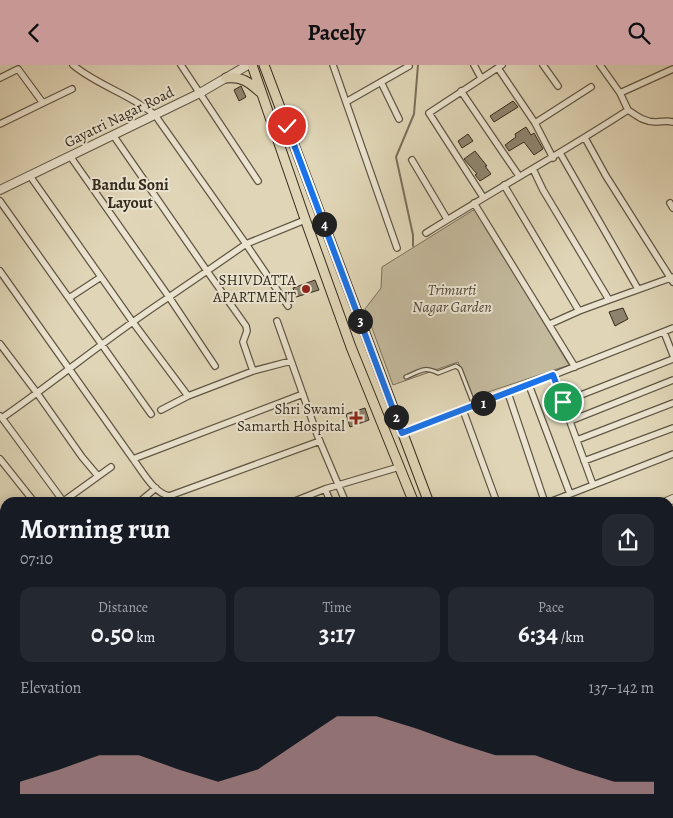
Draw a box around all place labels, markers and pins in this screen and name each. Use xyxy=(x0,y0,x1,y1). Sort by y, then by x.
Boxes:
pin xyxy=(266,105,308,147)
pin: 4 xyxy=(312,211,336,237)
place label: SHIVDATTA APARTMENT xyxy=(212,270,297,307)
marker: SHIVDATTA APARTMENT xyxy=(300,283,312,295)
pin: 3 xyxy=(348,309,372,333)
pin xyxy=(542,381,584,423)
pin: 1 xyxy=(470,391,496,415)
place label: Shri Swami Samarth Hospital xyxy=(237,399,345,436)
pin: 2 xyxy=(384,405,408,429)
marker: Shri Swami Samarth Hospital xyxy=(349,411,363,425)

